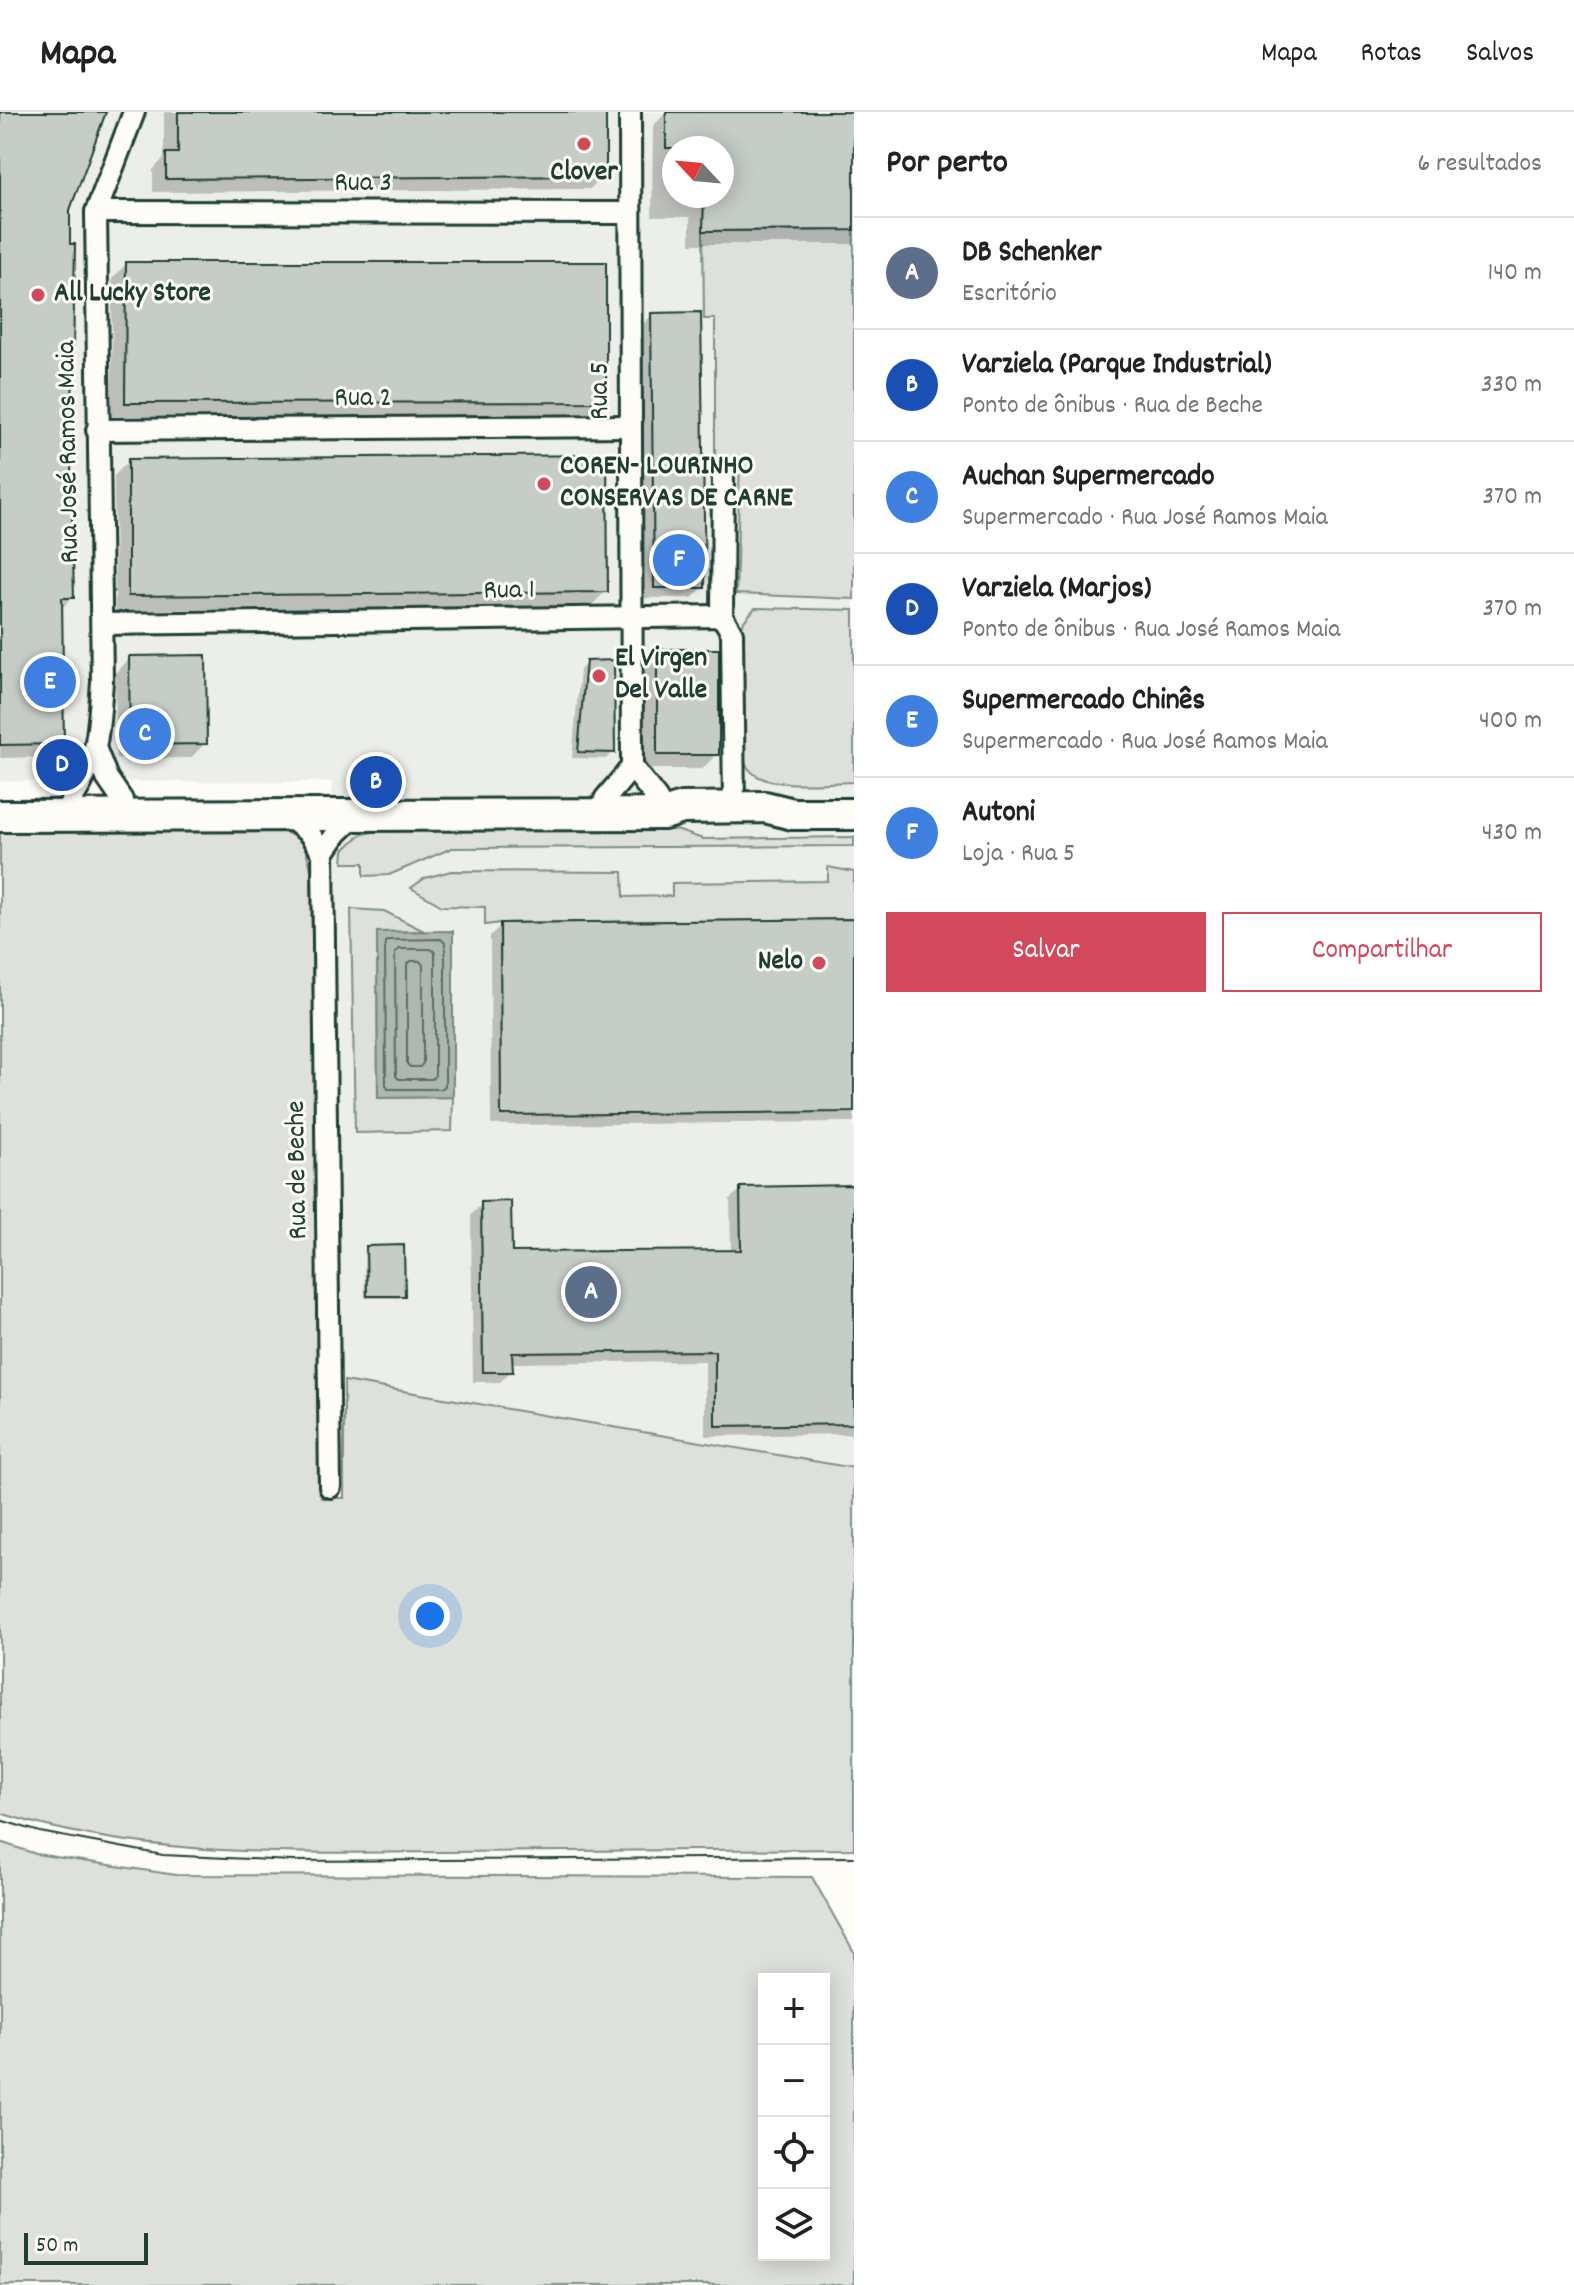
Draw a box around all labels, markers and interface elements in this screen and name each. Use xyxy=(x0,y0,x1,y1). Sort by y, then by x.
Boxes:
text: Mapa xyxy=(40,28,115,83)
text: Mapa xyxy=(1261,35,1317,75)
text: Rotas xyxy=(1361,35,1422,75)
text: Salvos xyxy=(1466,35,1534,75)
marker: Clover xyxy=(575,135,593,153)
north arrow xyxy=(662,136,734,208)
text: Por perto xyxy=(886,140,1008,189)
text: 6 resultados xyxy=(1417,146,1542,183)
place label: Clover xyxy=(550,154,618,194)
street label: Rua 3 xyxy=(334,165,392,205)
text: DB Schenker xyxy=(962,233,1101,276)
text: A xyxy=(905,255,919,292)
text: 140 m xyxy=(1488,255,1542,292)
place label: All Lucky Store xyxy=(54,275,211,315)
text: Escritório xyxy=(962,276,1057,313)
marker: All Lucky Store xyxy=(29,286,47,304)
street label: Rua José Ramos Maia xyxy=(48,339,92,564)
text: Varziela (Parque Industrial) xyxy=(962,345,1272,388)
street label: Rua 5 xyxy=(582,362,622,420)
text: B xyxy=(906,367,918,404)
text: 330 m xyxy=(1481,367,1542,404)
street label: Rua 2 xyxy=(334,380,392,420)
text: Ponto de ônibus · Rua de Beche xyxy=(962,388,1263,425)
place label: COREN- LOURINHO CONSERVAS DE CARNE xyxy=(560,448,793,520)
text: Auchan Supermercado xyxy=(962,457,1215,500)
marker: COREN- LOURINHO CONSERVAS DE CARNE xyxy=(535,475,553,493)
text: C xyxy=(906,479,918,516)
text: 370 m xyxy=(1483,479,1542,516)
text: Supermercado · Rua José Ramos Maia xyxy=(962,500,1328,537)
pin: F xyxy=(653,530,705,590)
text: Varziela (Marjos) xyxy=(962,569,1151,612)
street label: Rua 1 xyxy=(483,572,535,612)
text: D xyxy=(905,591,919,628)
text: 370 m xyxy=(1483,591,1542,628)
text: Ponto de ônibus · Rua José Ramos Maia xyxy=(962,612,1340,649)
place label: El Virgen Del Valle xyxy=(615,640,707,712)
pin: E xyxy=(24,652,76,712)
marker: El Virgen Del Valle xyxy=(590,667,608,685)
text: Supermercado Chinês xyxy=(962,681,1205,724)
text: E xyxy=(906,703,918,740)
text: 400 m xyxy=(1479,703,1542,740)
pin: C xyxy=(119,704,171,764)
text: Supermercado · Rua José Ramos Maia xyxy=(962,724,1328,761)
pin: D xyxy=(36,735,88,795)
pin: B xyxy=(350,752,402,812)
text: Autoni xyxy=(962,793,1035,836)
text: F xyxy=(906,815,918,852)
text: 430 m xyxy=(1482,815,1542,852)
text: Loja · Rua 5 xyxy=(962,836,1075,873)
button: Salvar xyxy=(886,912,1206,992)
button: Compartilhar xyxy=(1222,912,1542,992)
place label: Nelo xyxy=(758,943,803,983)
marker: Nelo xyxy=(810,954,828,972)
street label: Rua de Beche xyxy=(278,1100,320,1240)
pin: A xyxy=(565,1262,617,1322)
your location xyxy=(410,1596,450,1636)
map controls xyxy=(758,1973,830,2261)
button: + xyxy=(758,1973,830,2045)
button: − xyxy=(758,2045,830,2117)
button: locate xyxy=(758,2117,830,2189)
button: layers xyxy=(758,2189,830,2261)
scale bar xyxy=(24,2229,148,2265)
text: 50 m xyxy=(36,2231,78,2262)

